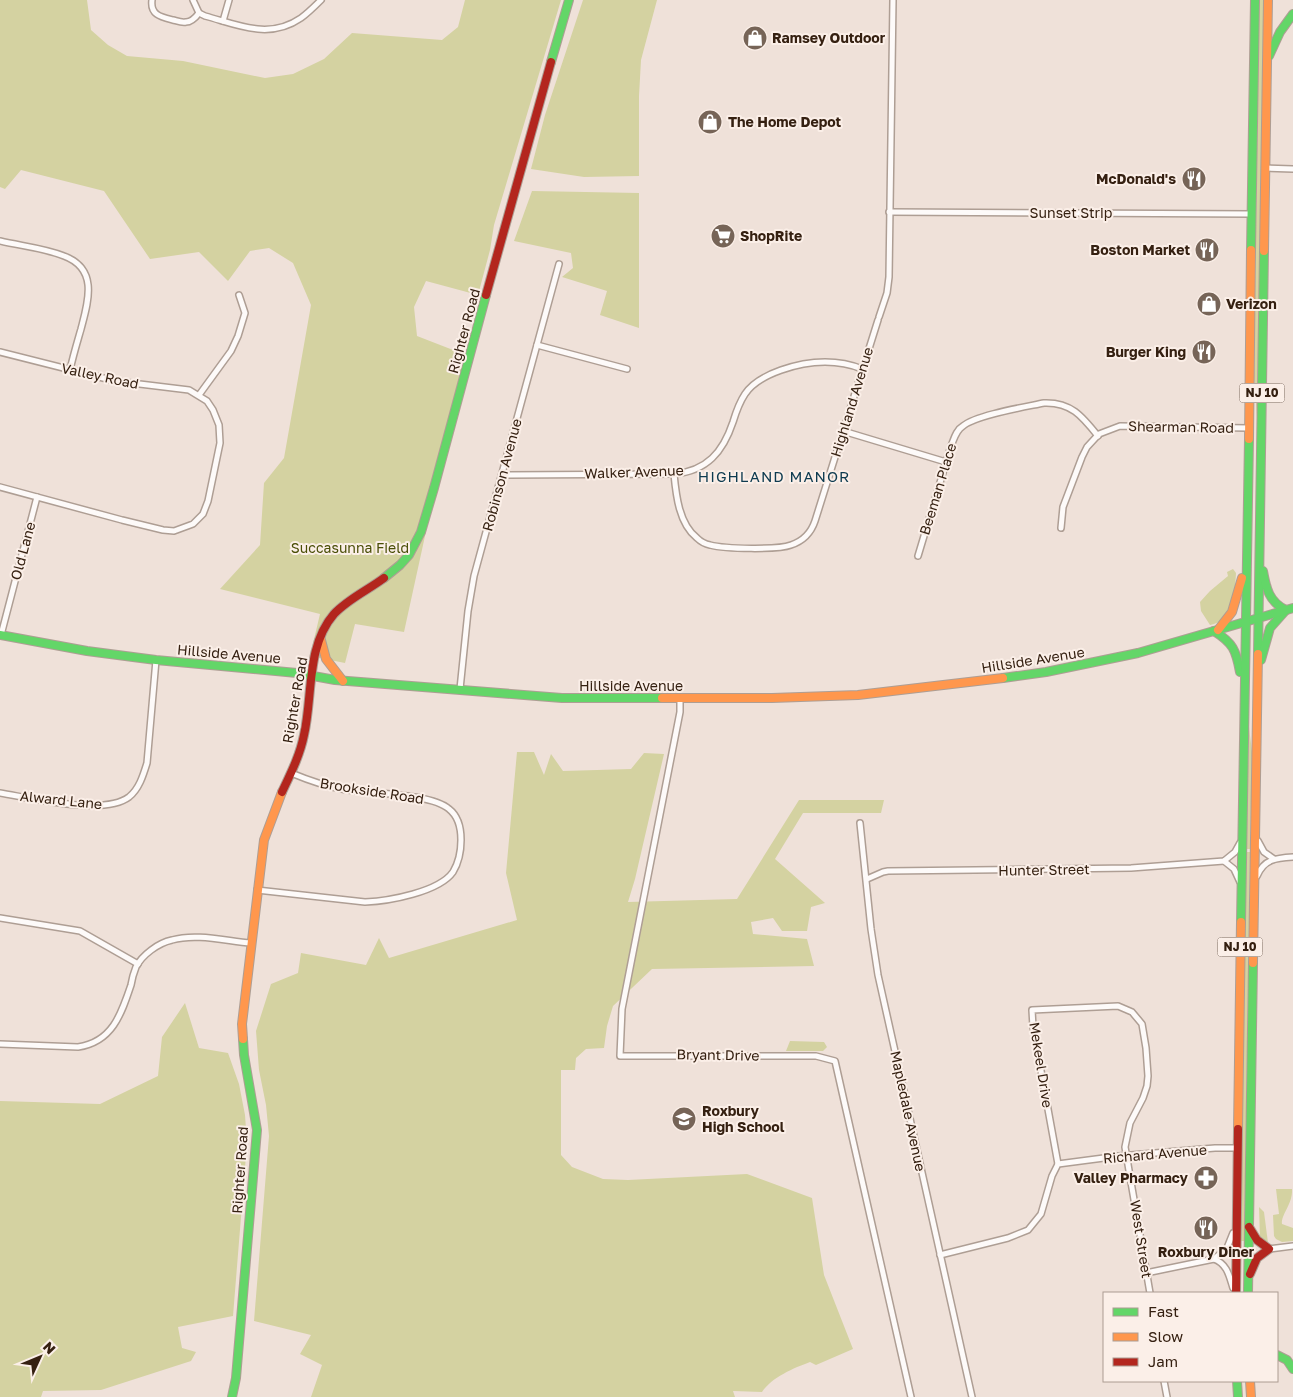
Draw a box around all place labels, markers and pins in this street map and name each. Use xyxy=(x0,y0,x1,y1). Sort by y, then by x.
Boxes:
shop icon: Ramsey Outdoor xyxy=(742,25,768,51)
place label: Ramsey Outdoor xyxy=(772,29,886,46)
shop icon: The Home Depot xyxy=(697,109,723,135)
place label: The Home Depot xyxy=(728,113,842,130)
restaurant icon: McDonald's xyxy=(1181,166,1207,192)
place label: McDonald's xyxy=(1096,170,1176,187)
supermarket icon: ShopRite xyxy=(710,223,736,249)
place label: ShopRite xyxy=(740,227,802,244)
restaurant icon: Boston Market xyxy=(1194,237,1220,263)
place label: Boston Market xyxy=(1090,241,1190,258)
shop icon: Verizon xyxy=(1196,291,1222,317)
place label: Verizon xyxy=(1226,295,1277,312)
restaurant icon: Burger King xyxy=(1191,339,1217,365)
place label: Burger King xyxy=(1106,343,1186,360)
place label: Roxbury High School xyxy=(702,1102,785,1135)
school or university icon: Roxbury High School xyxy=(671,1106,697,1132)
pharmacy icon: Valley Pharmacy xyxy=(1193,1165,1219,1191)
place label: Valley Pharmacy xyxy=(1074,1169,1189,1186)
restaurant icon: Roxbury Diner xyxy=(1193,1215,1219,1241)
place label: Roxbury Diner xyxy=(1158,1243,1255,1260)

